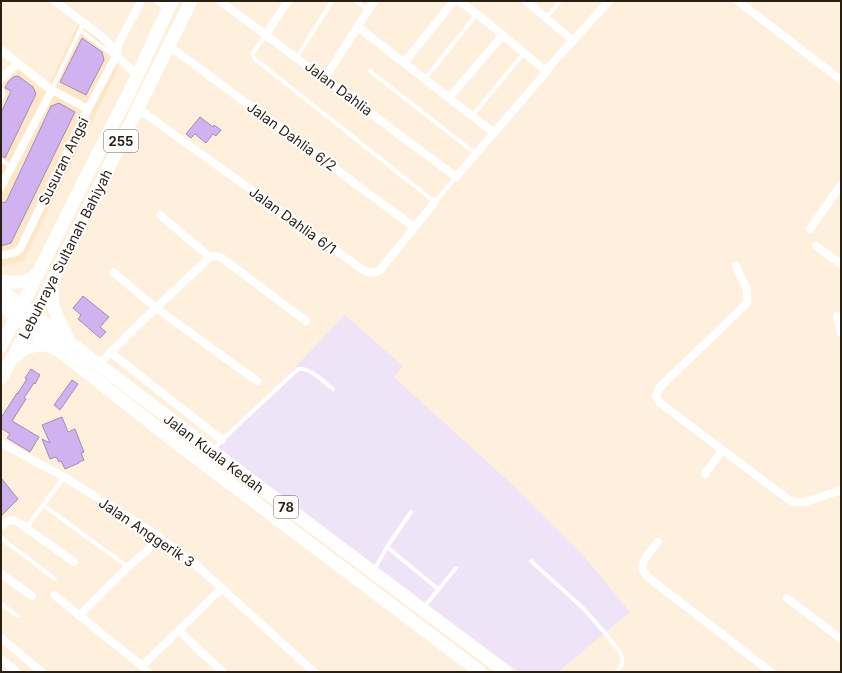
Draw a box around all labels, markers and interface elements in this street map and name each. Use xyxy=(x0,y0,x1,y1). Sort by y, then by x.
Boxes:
street label: Jalan Dahlia xyxy=(302,57,376,119)
street label: Jalan Dahlia 6/2 xyxy=(244,98,340,174)
street label: Susuran Angsi xyxy=(34,114,92,208)
road number: 255 xyxy=(104,130,138,152)
street label: Lebuhraya Sultanah Bahiyah xyxy=(15,166,115,342)
street label: Jalan Dahlia 6/1 xyxy=(246,183,340,257)
street label: Jalan Kuala Kedah xyxy=(160,410,268,496)
street label: Jalan Anggerik 3 xyxy=(96,494,198,570)
road number: 78 xyxy=(274,496,298,518)

